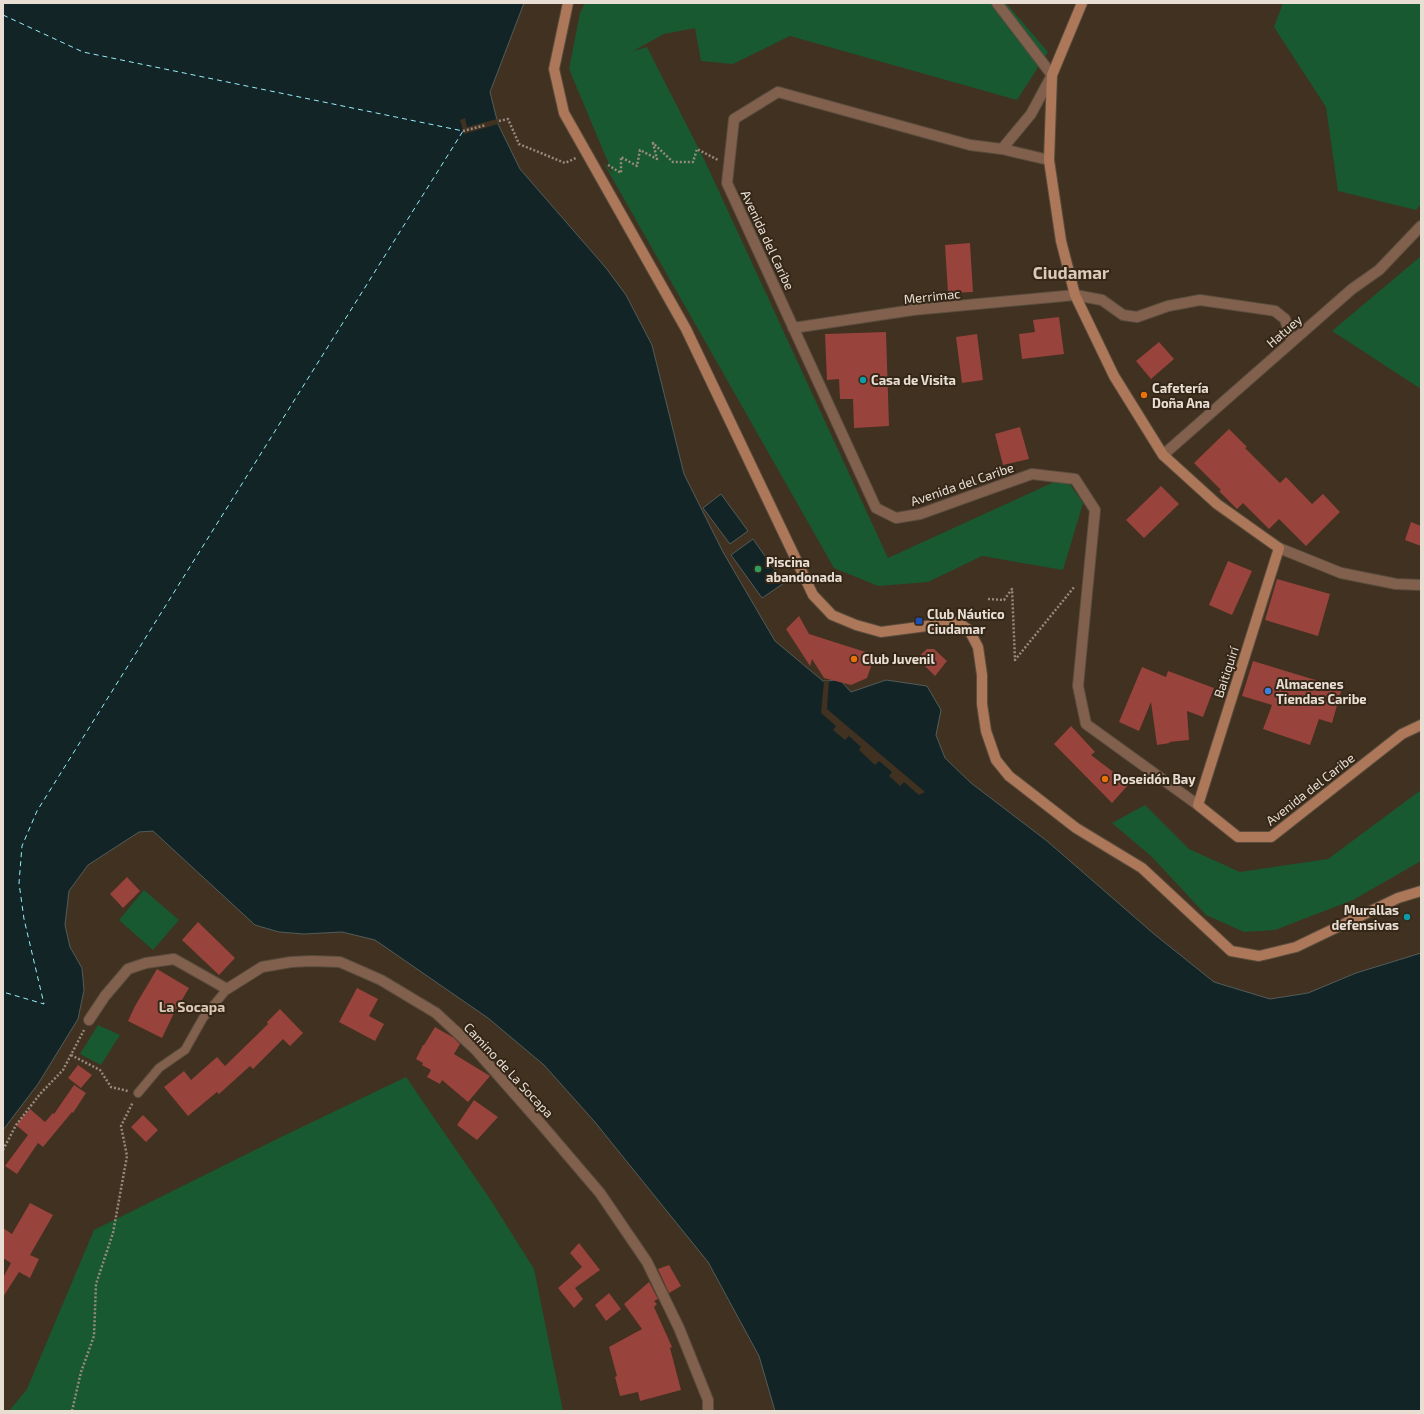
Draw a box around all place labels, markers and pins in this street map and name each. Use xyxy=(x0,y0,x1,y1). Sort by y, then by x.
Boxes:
place label: Casa de Visita xyxy=(871,372,956,388)
marker: Casa de Visita xyxy=(858,375,868,385)
place label: Cafetería Doña Ana xyxy=(1152,380,1210,411)
marker: Cafetería Doña Ana xyxy=(1139,390,1149,400)
place label: Piscina abandonada xyxy=(766,554,842,585)
marker: Piscina abandonada xyxy=(753,564,763,574)
place label: Club Náutico Ciudamar xyxy=(927,606,1005,637)
marker: Club Náutico Ciudamar xyxy=(914,616,924,626)
place label: Club Juvenil xyxy=(862,651,935,667)
marker: Club Juvenil xyxy=(849,654,859,664)
place label: Almacenes Tiendas Caribe xyxy=(1276,676,1367,707)
marker: Almacenes Tiendas Caribe xyxy=(1263,686,1273,696)
place label: Poseidón Bay xyxy=(1113,771,1196,787)
marker: Poseidón Bay xyxy=(1100,774,1110,784)
place label: Murallas defensivas xyxy=(1332,902,1399,933)
marker: Murallas defensivas xyxy=(1402,912,1412,922)

